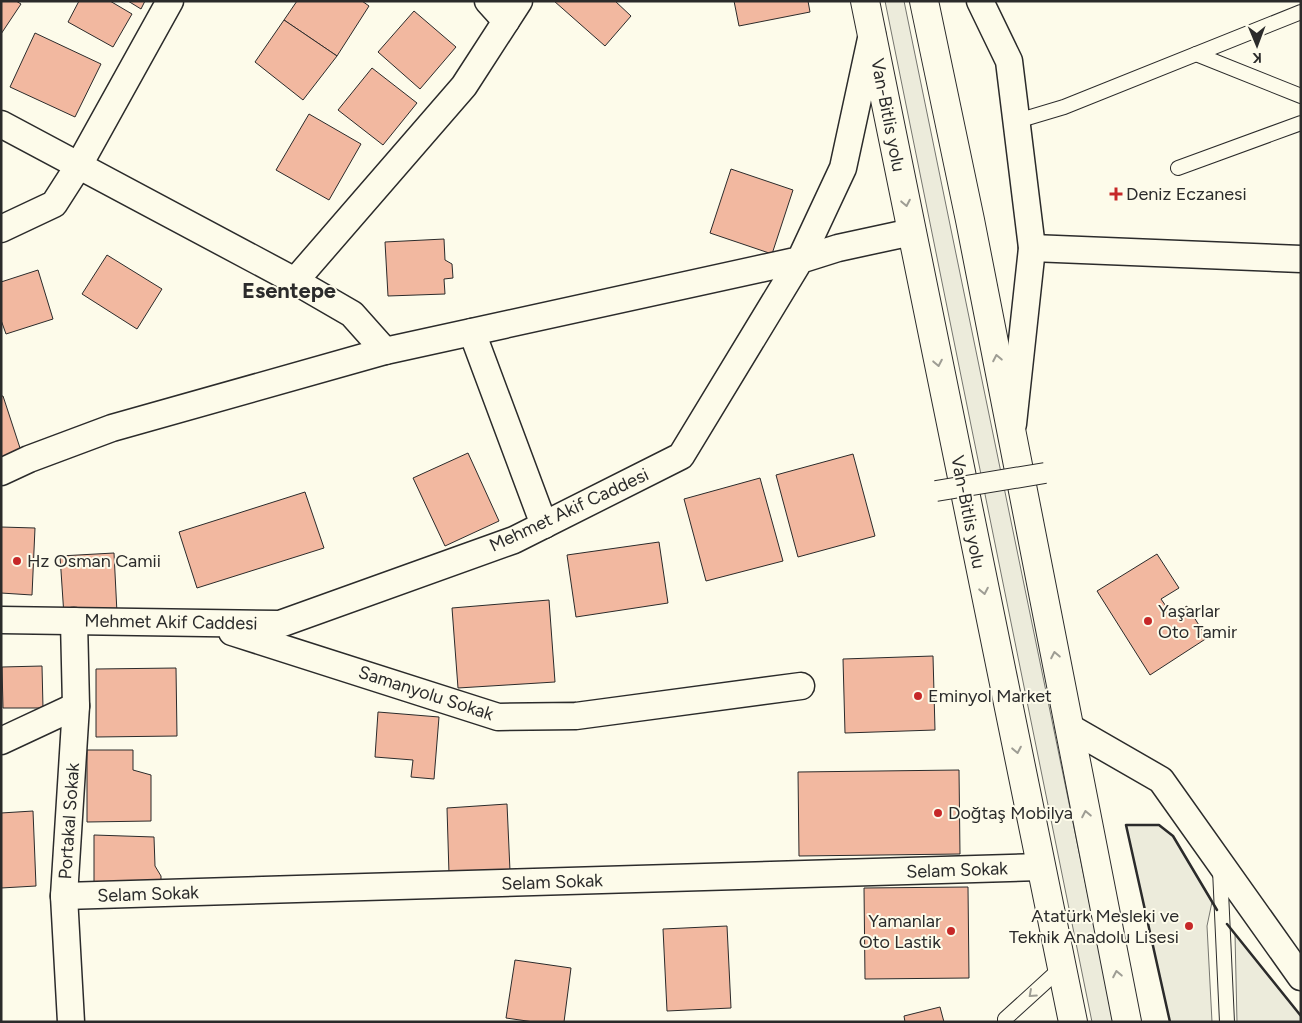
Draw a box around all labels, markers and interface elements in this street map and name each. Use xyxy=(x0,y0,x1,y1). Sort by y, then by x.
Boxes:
north arrow xyxy=(1232,20,1282,70)
text: K xyxy=(1252,49,1262,66)
street label: Van-Bitlis yolu xyxy=(866,56,910,174)
place label: Deniz Eczanesi xyxy=(1126,183,1247,205)
marker: Deniz Eczanesi xyxy=(1110,188,1122,200)
one-way arrow xyxy=(900,199,911,208)
district label: Esentepe xyxy=(242,277,336,304)
one-way arrow xyxy=(992,354,1003,363)
one-way arrow xyxy=(933,358,943,367)
street label: Van-Bitlis yolu xyxy=(946,453,990,571)
street label: Mehmet Akif Caddesi xyxy=(486,463,652,557)
place label: Hz Osman Camii xyxy=(27,550,161,572)
marker: Hz Osman Camii xyxy=(11,555,23,567)
one-way arrow xyxy=(979,586,989,595)
place label: Yaşarlar Oto Tamir xyxy=(1158,600,1237,643)
street label: Mehmet Akif Caddesi xyxy=(84,609,258,635)
marker: Yaşarlar Oto Tamir xyxy=(1142,615,1154,627)
one-way arrow xyxy=(1050,651,1061,659)
street label: Samanyolu Sokak xyxy=(356,661,497,725)
place label: Eminyol Market xyxy=(928,685,1052,707)
marker: Eminyol Market xyxy=(912,690,924,702)
one-way arrow xyxy=(1011,745,1021,754)
street label: Portakal Sokak xyxy=(54,762,84,880)
place label: Doğtaş Mobilya xyxy=(948,802,1073,824)
marker: Doğtaş Mobilya xyxy=(932,807,944,819)
one-way arrow xyxy=(1082,810,1092,819)
street label: Selam Sokak xyxy=(906,857,1008,883)
street label: Selam Sokak xyxy=(501,869,603,895)
street label: Selam Sokak xyxy=(97,881,199,907)
place label: Atatürk Mesleki ve Teknik Anadolu Lisesi xyxy=(1009,905,1179,948)
place label: Yamanlar Oto Lastik xyxy=(859,910,941,953)
marker: Atatürk Mesleki ve Teknik Anadolu Lisesi xyxy=(1183,920,1195,932)
marker: Yamanlar Oto Lastik xyxy=(945,925,957,937)
one-way arrow xyxy=(1113,969,1123,978)
one-way arrow xyxy=(1028,989,1037,998)

